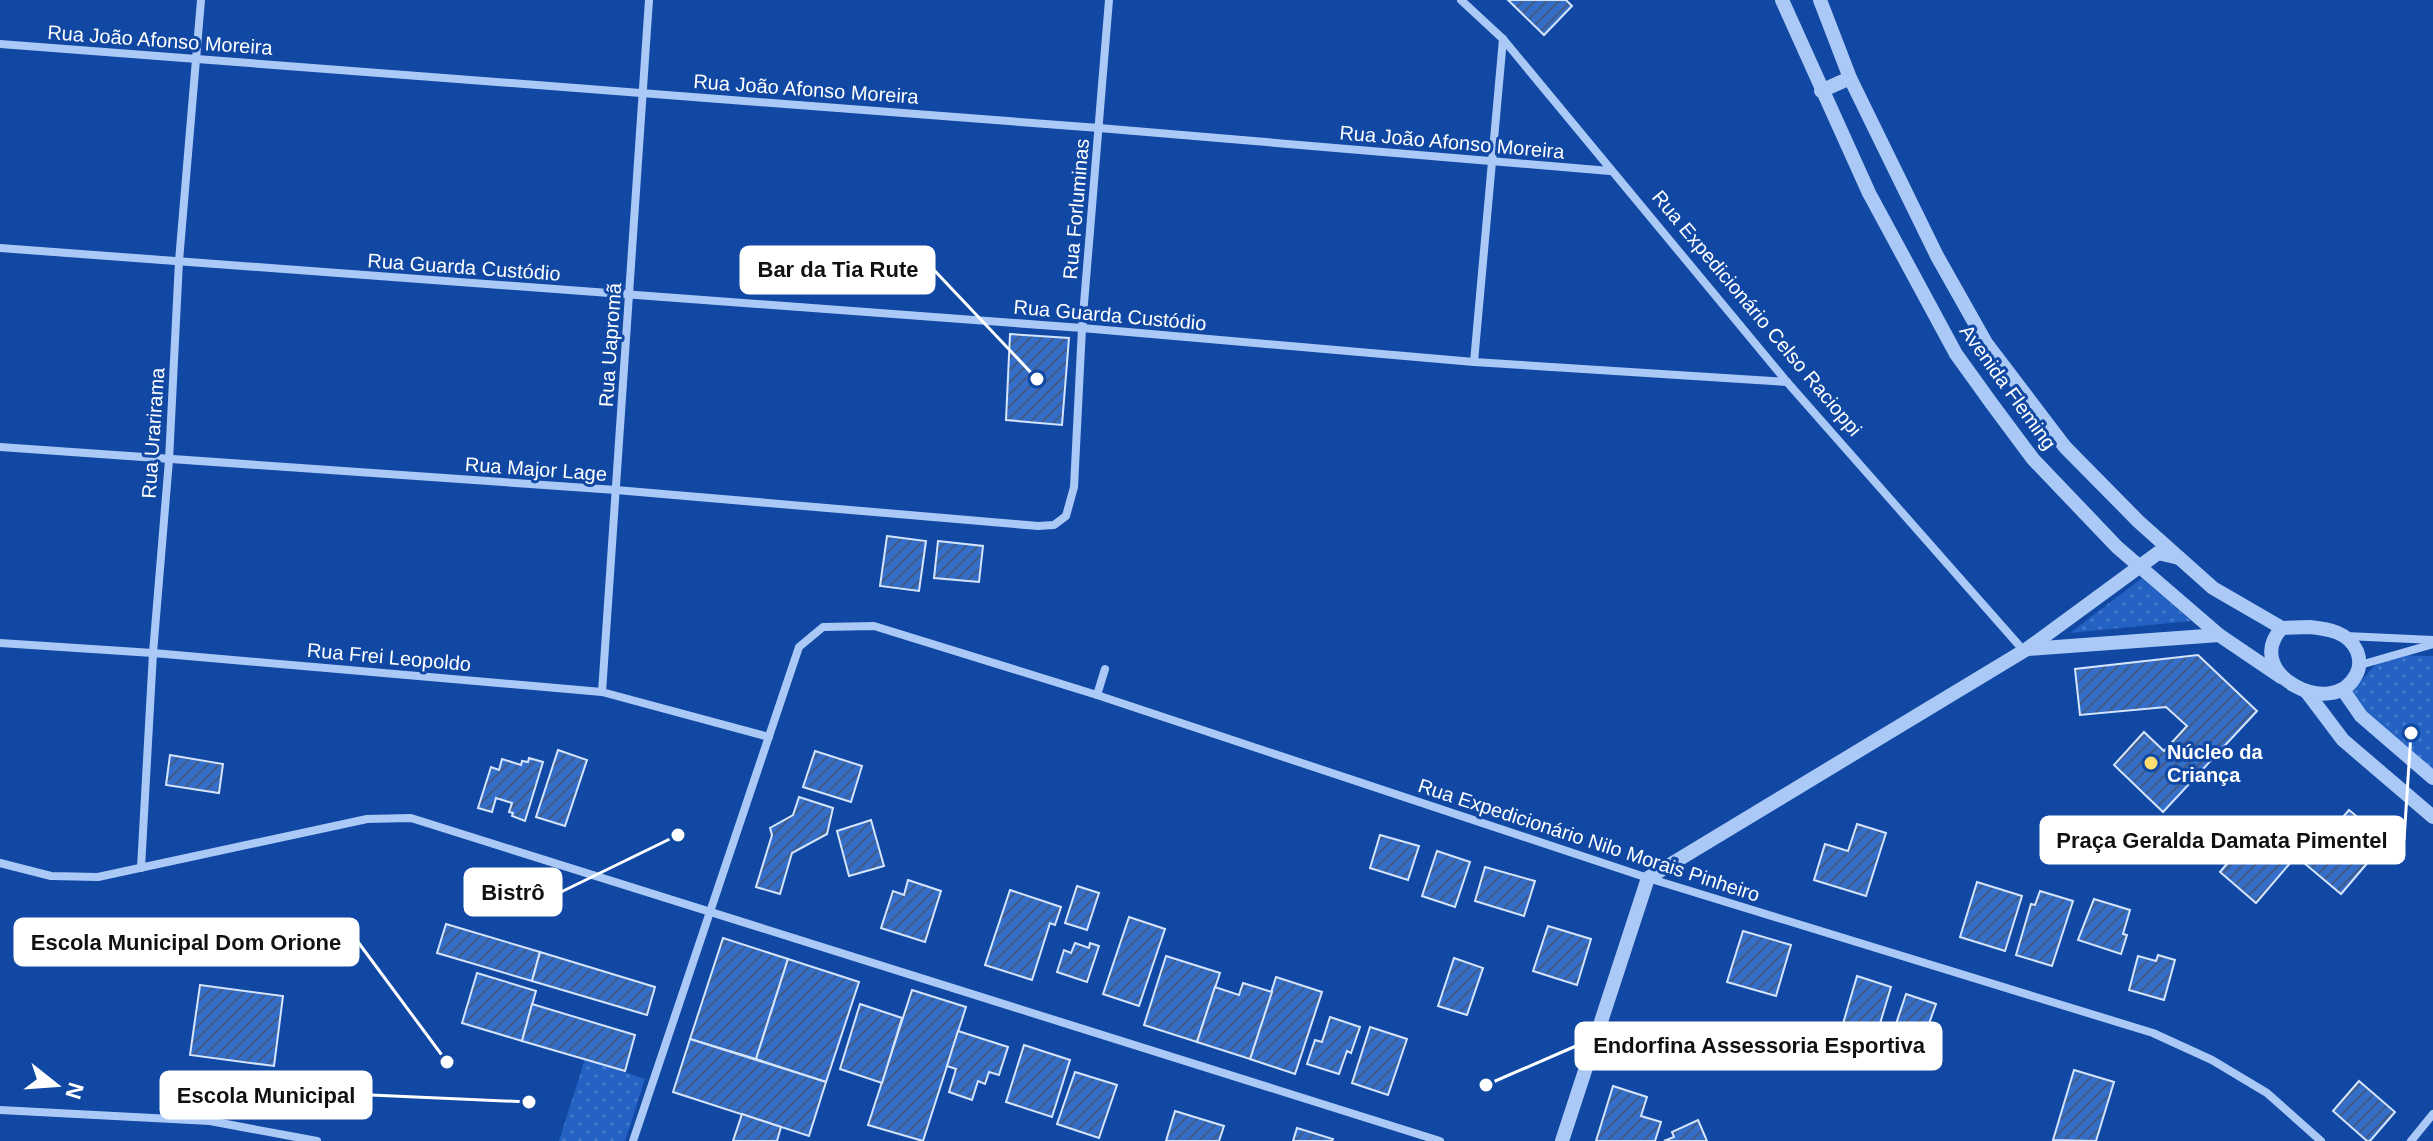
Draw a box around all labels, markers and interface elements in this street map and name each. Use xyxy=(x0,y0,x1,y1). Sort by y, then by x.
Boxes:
street label: Rua João Afonso Moreira xyxy=(47,21,274,59)
street label: Rua João Afonso Moreira xyxy=(693,70,920,108)
street label: Rua João Afonso Moreira xyxy=(1339,121,1566,163)
street label: Rua Forluminas xyxy=(1059,138,1093,280)
street label: Rua Expedicionário Celso Racioppi xyxy=(1648,186,1866,440)
callout: Bar da Tia Rute xyxy=(741,247,934,293)
street label: Rua Guarda Custódio xyxy=(367,249,561,285)
text: Bar da Tia Rute xyxy=(758,257,918,282)
street label: Rua Uapromã xyxy=(595,281,625,408)
street label: Rua Guarda Custódio xyxy=(1013,296,1207,334)
street label: Avenida Fleming xyxy=(1955,320,2061,454)
street label: Rua Urarirama xyxy=(137,366,169,499)
street label: Rua Major Lage xyxy=(464,453,608,485)
street label: Rua Frei Leopoldo xyxy=(306,639,472,675)
place label: Núcleo da Criança xyxy=(2167,741,2263,786)
marker: Núcleo da Criança xyxy=(2142,754,2160,772)
street label: Rua Expedicionário Nilo Morais Pinheiro xyxy=(1415,774,1763,906)
callout: Praça Geralda Damata Pimentel xyxy=(2041,817,2404,863)
text: Praça Geralda Damata Pimentel xyxy=(2056,828,2388,853)
callout: Bistrô xyxy=(465,869,561,915)
text: Bistrô xyxy=(481,880,545,905)
callout: Escola Municipal Dom Orione xyxy=(15,919,358,965)
text: Escola Municipal Dom Orione xyxy=(31,930,341,955)
callout: Endorfina Assessoria Esportiva xyxy=(1576,1023,1941,1069)
text: Endorfina Assessoria Esportiva xyxy=(1593,1033,1926,1058)
north arrow xyxy=(16,1045,96,1125)
callout: Escola Municipal xyxy=(161,1072,371,1118)
text: N xyxy=(60,1079,89,1102)
text: Escola Municipal xyxy=(177,1083,355,1108)

